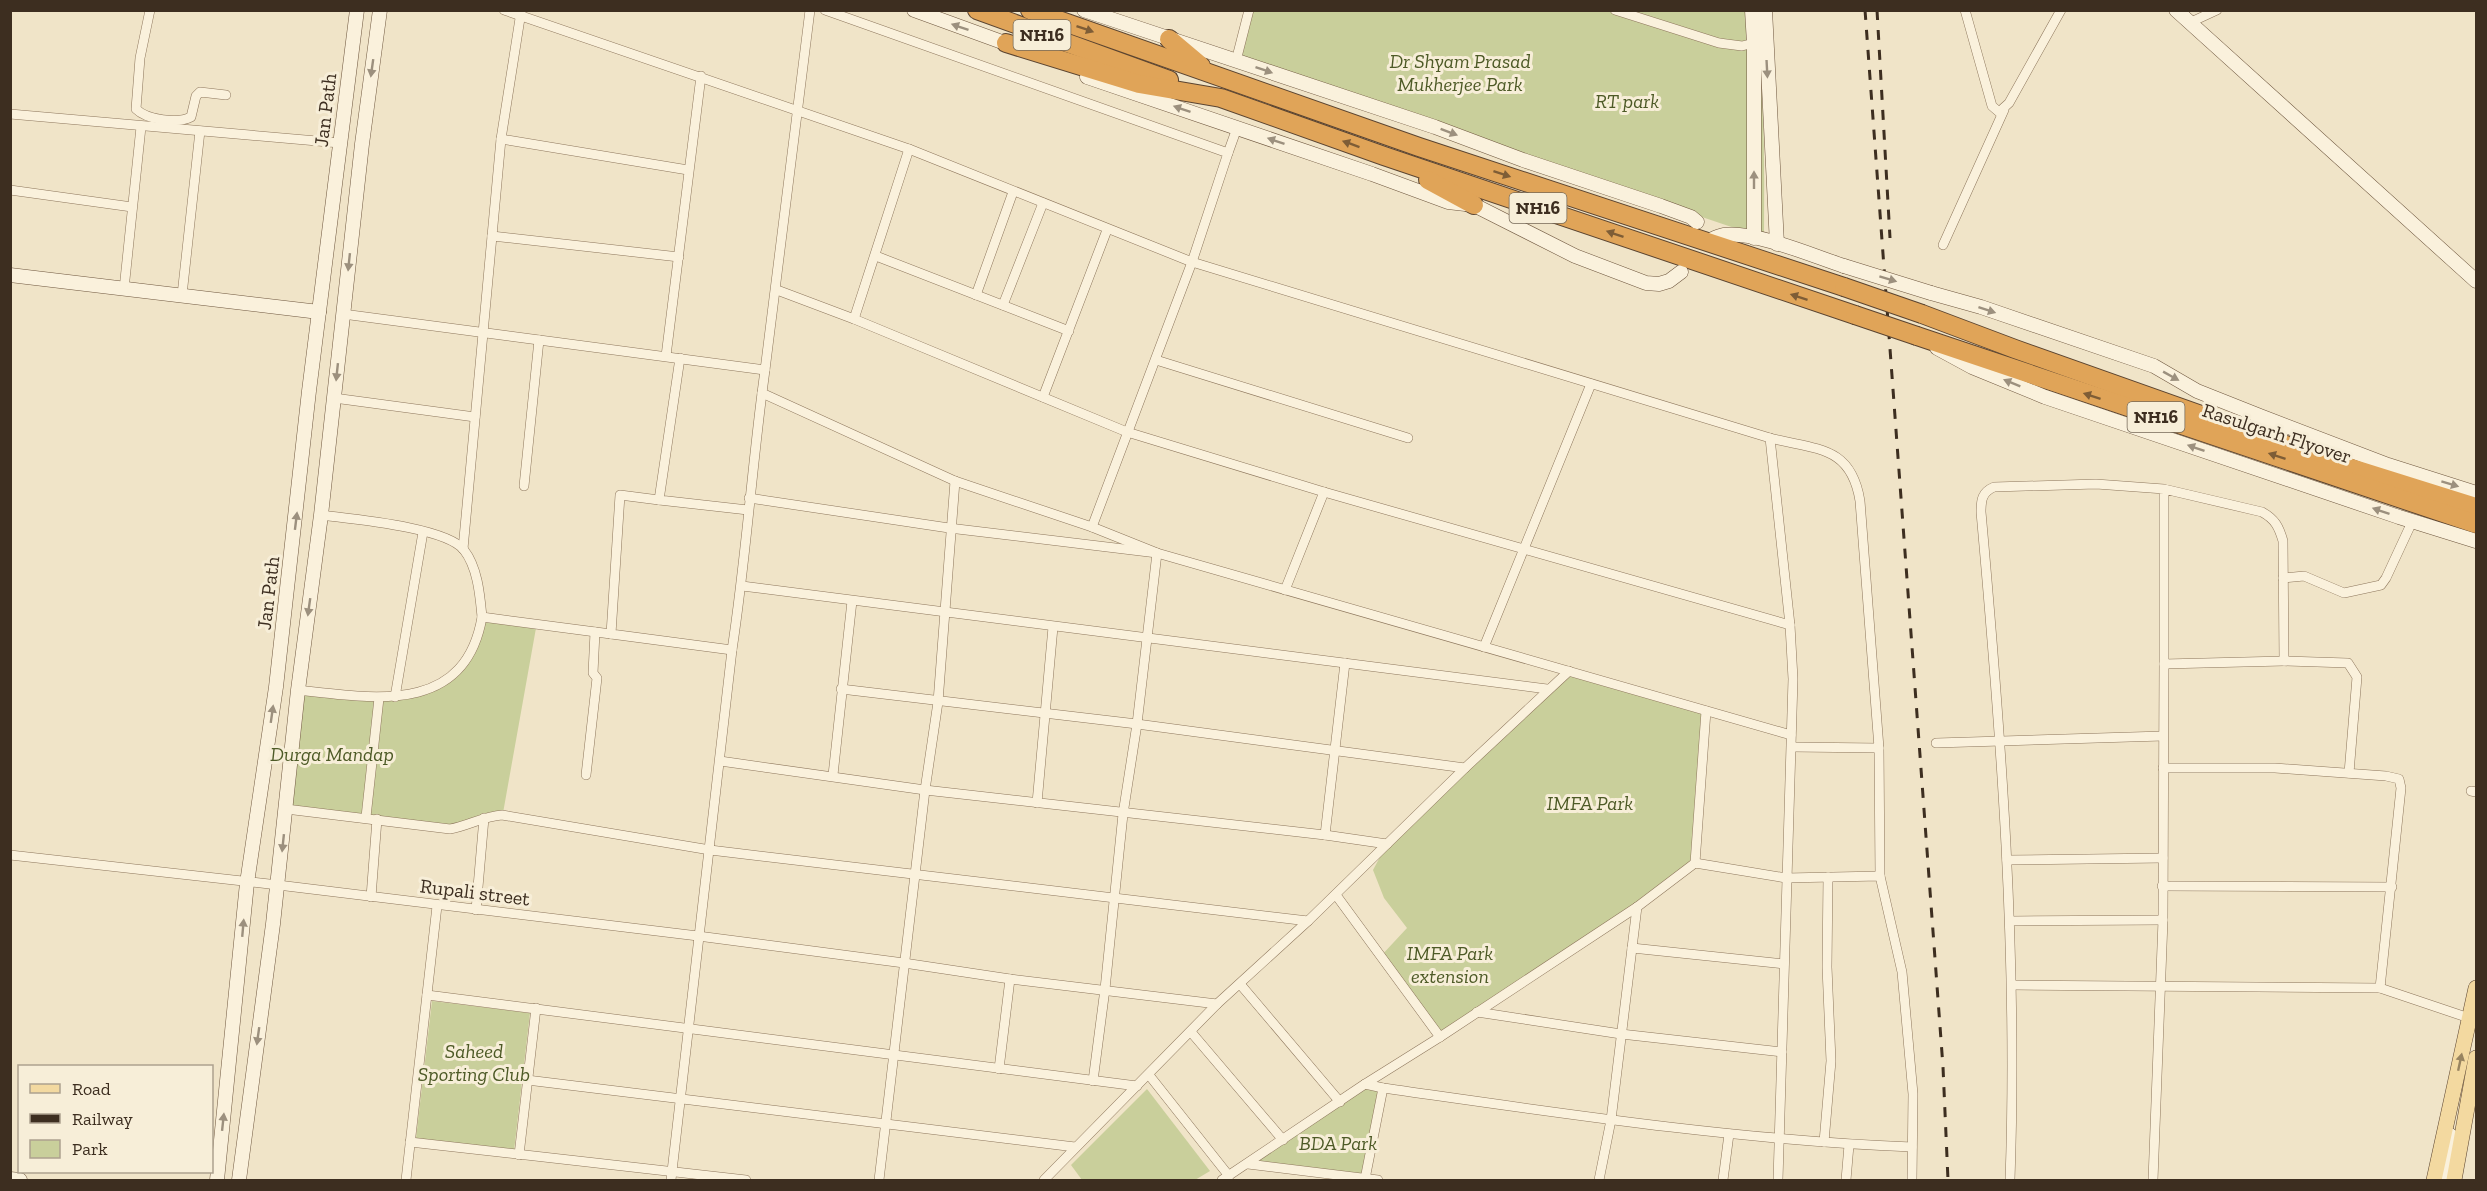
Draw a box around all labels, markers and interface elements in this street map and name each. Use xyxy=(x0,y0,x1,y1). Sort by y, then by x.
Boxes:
road number: NH16 xyxy=(1014,20,1070,50)
one-way arrow xyxy=(951,21,969,31)
one-way arrow xyxy=(1076,25,1094,35)
park label: Dr Shyam Prasad Mukherjee Park xyxy=(1389,49,1531,96)
one-way arrow xyxy=(367,59,377,78)
one-way arrow xyxy=(1762,59,1772,78)
one-way arrow xyxy=(1255,66,1273,76)
street label: Jan Path xyxy=(309,71,342,148)
park label: RT park xyxy=(1595,89,1659,113)
one-way arrow xyxy=(1173,104,1191,114)
one-way arrow xyxy=(1440,128,1458,137)
one-way arrow xyxy=(1267,136,1285,146)
one-way arrow xyxy=(1342,139,1360,149)
one-way arrow xyxy=(1493,170,1511,180)
one-way arrow xyxy=(1749,170,1759,189)
road number: NH16 xyxy=(1510,193,1566,223)
one-way arrow xyxy=(1606,229,1624,239)
one-way arrow xyxy=(344,253,354,272)
one-way arrow xyxy=(1879,275,1897,284)
one-way arrow xyxy=(1790,291,1808,301)
one-way arrow xyxy=(1978,305,1996,315)
one-way arrow xyxy=(332,363,342,382)
one-way arrow xyxy=(2162,371,2179,381)
one-way arrow xyxy=(2003,378,2021,388)
one-way arrow xyxy=(2083,390,2101,400)
street label: Rasulgarh Flyover xyxy=(2199,398,2355,468)
road number: NH16 xyxy=(2128,402,2184,432)
one-way arrow xyxy=(2187,443,2205,453)
one-way arrow xyxy=(2268,451,2286,461)
one-way arrow xyxy=(2441,480,2459,489)
one-way arrow xyxy=(2372,506,2390,516)
one-way arrow xyxy=(291,511,301,530)
street label: Jan Path xyxy=(252,554,285,631)
one-way arrow xyxy=(304,598,313,617)
one-way arrow xyxy=(267,705,276,724)
park label: Durga Mandap xyxy=(270,742,394,766)
park label: IMFA Park xyxy=(1547,791,1633,815)
one-way arrow xyxy=(278,833,287,852)
street label: Rupali street xyxy=(419,873,532,911)
one-way arrow xyxy=(238,919,248,938)
park label: IMFA Park extension xyxy=(1407,941,1493,988)
one-way arrow xyxy=(254,1027,263,1046)
park label: Saheed Sporting Club xyxy=(418,1039,530,1086)
one-way arrow xyxy=(2456,1052,2465,1071)
legend xyxy=(18,1065,213,1173)
text: Road xyxy=(72,1078,111,1100)
text: Railway xyxy=(72,1108,134,1130)
one-way arrow xyxy=(219,1113,228,1132)
park label: BDA Park xyxy=(1299,1131,1377,1155)
text: Park xyxy=(72,1138,108,1160)

